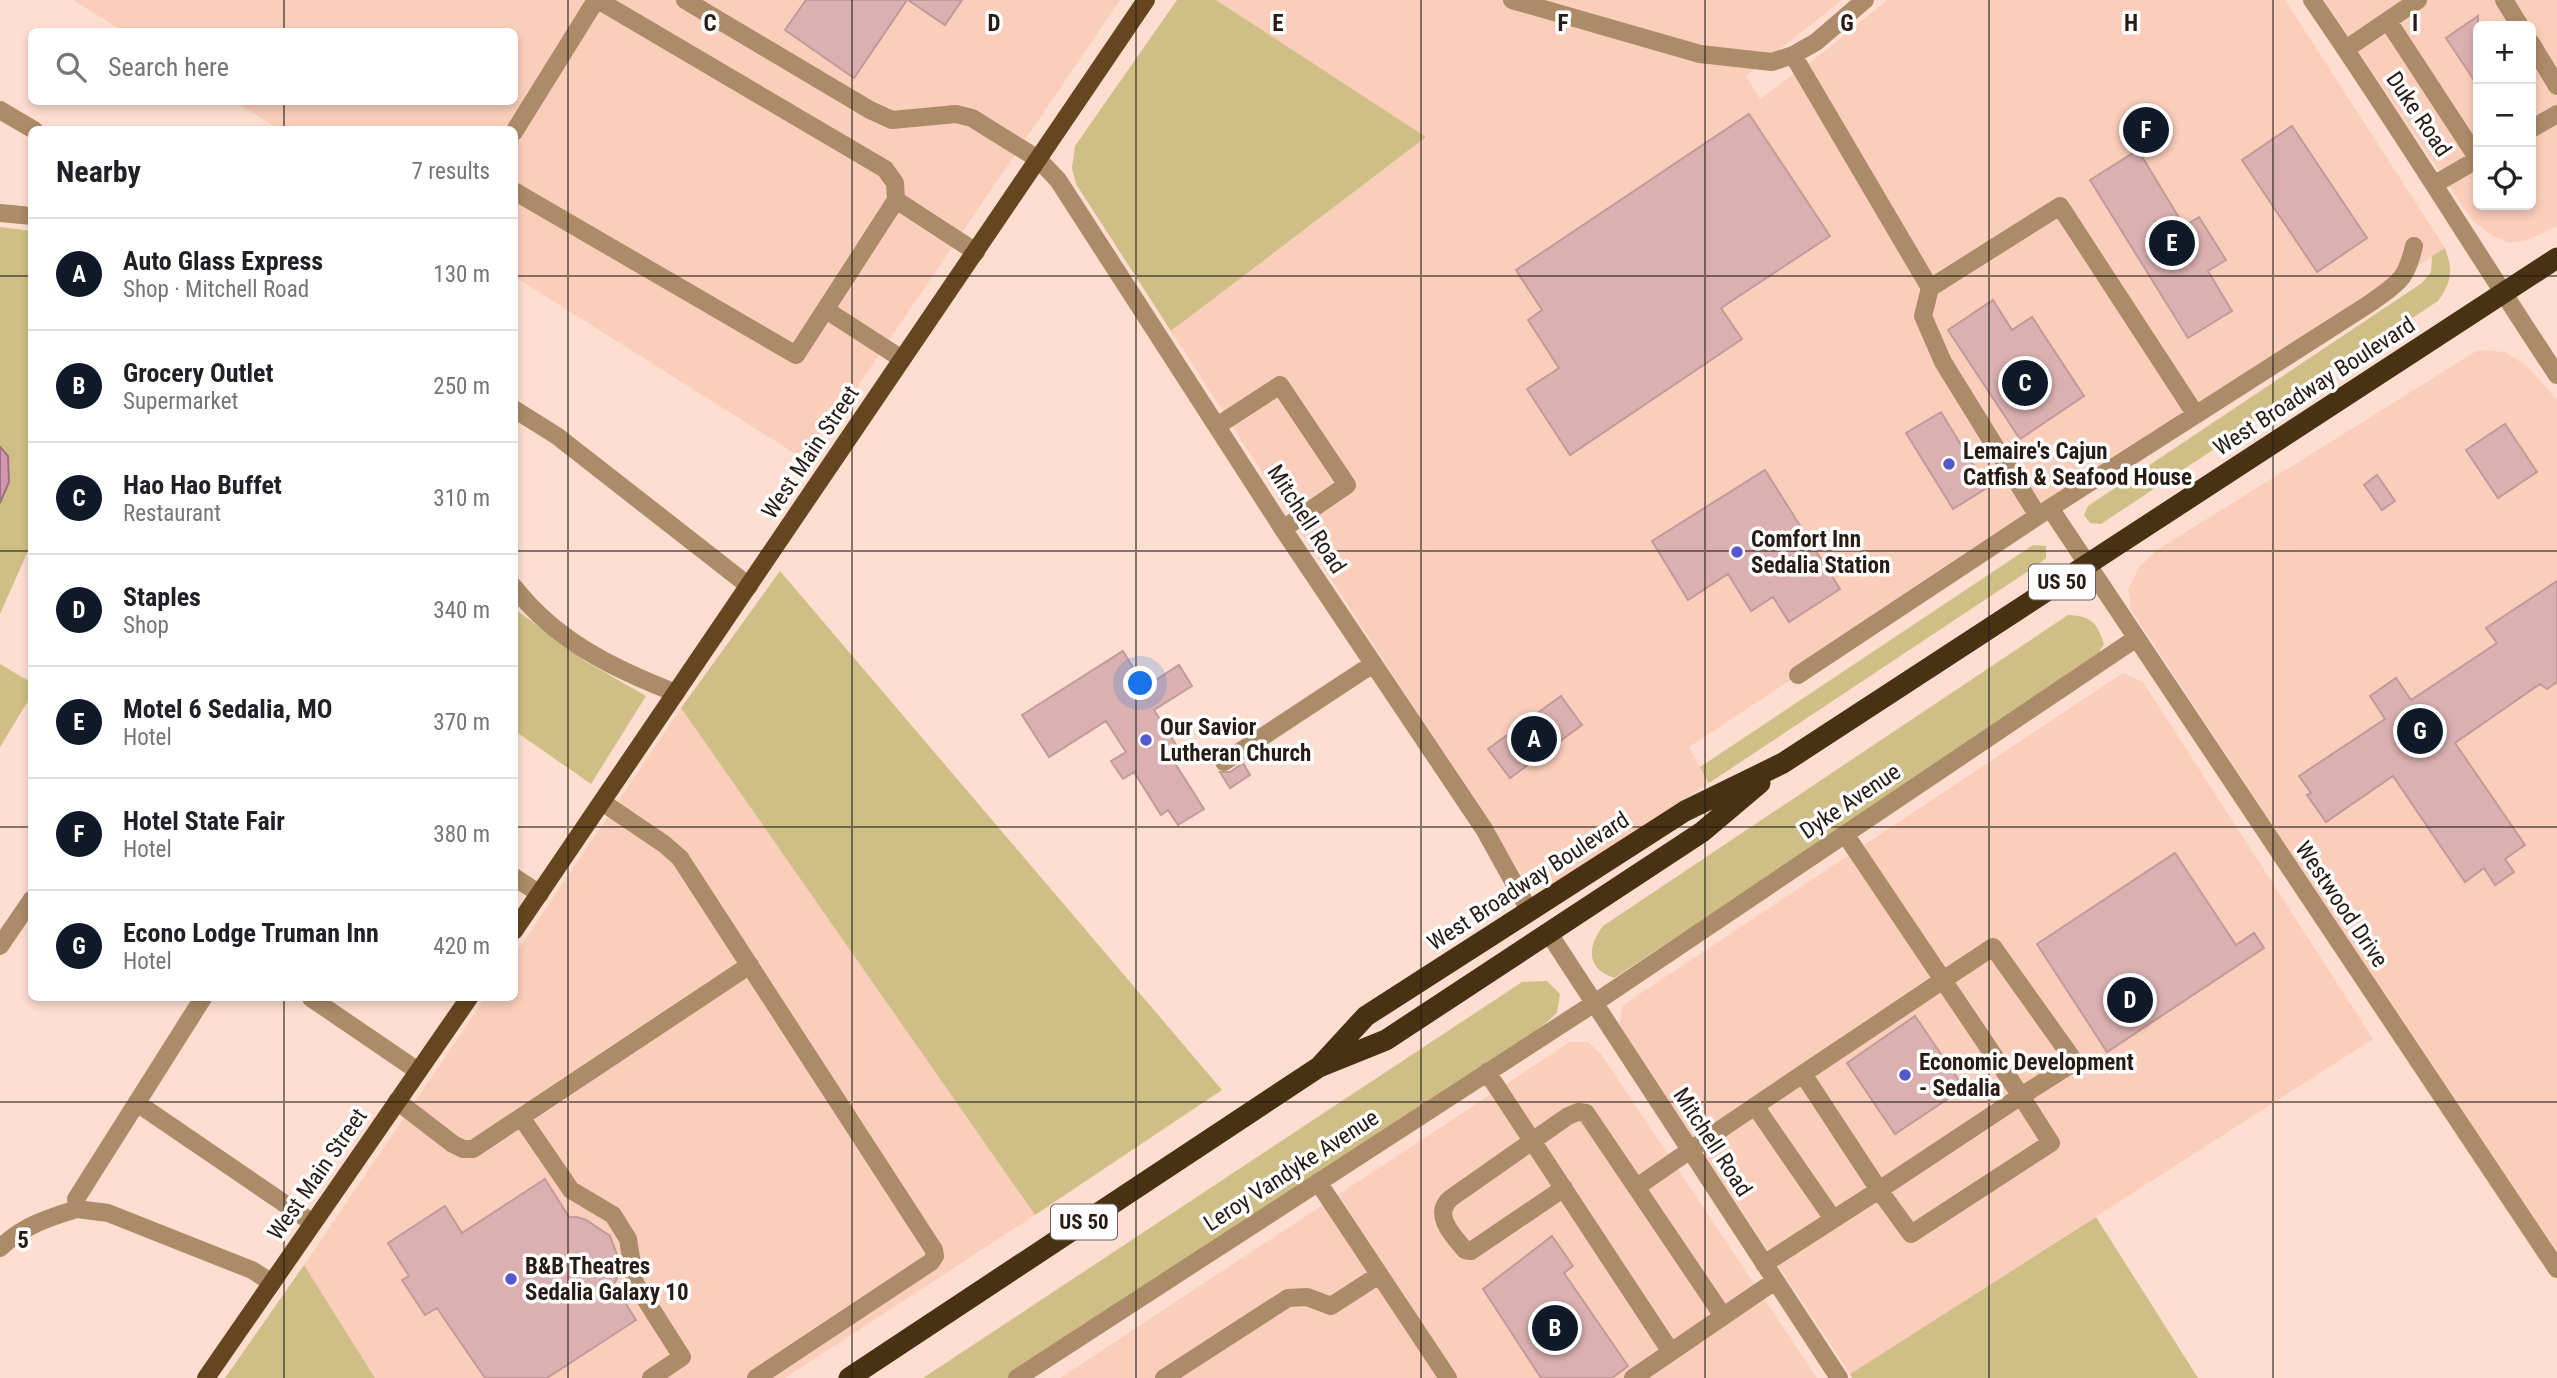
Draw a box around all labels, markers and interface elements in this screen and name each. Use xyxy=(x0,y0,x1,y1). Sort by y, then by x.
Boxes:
text: C xyxy=(703,10,717,37)
text: D xyxy=(988,10,1001,37)
text: E xyxy=(1272,10,1284,37)
text: F xyxy=(1558,10,1569,37)
text: G xyxy=(1840,10,1854,37)
text: H xyxy=(2124,10,2138,37)
text: I xyxy=(2412,10,2418,37)
map controls xyxy=(2473,21,2536,210)
button: + xyxy=(2473,21,2536,84)
search box xyxy=(28,28,518,105)
icon: search xyxy=(52,48,90,86)
text: Search here xyxy=(108,52,229,82)
street label: Duke Road xyxy=(2380,67,2457,162)
button: − xyxy=(2473,84,2536,147)
pin: F xyxy=(2123,104,2169,156)
button: locate xyxy=(2473,147,2536,210)
text: Nearby xyxy=(56,154,141,189)
text: 7 results xyxy=(412,158,490,185)
pin: E xyxy=(2149,217,2195,269)
text: Auto Glass Express xyxy=(123,246,323,276)
text: A xyxy=(72,261,86,288)
text: 130 m xyxy=(433,261,490,288)
text: Shop · Mitchell Road xyxy=(123,276,309,303)
street label: West Broadway Boulevard xyxy=(2209,311,2420,462)
pin: C xyxy=(2002,357,2048,409)
text: Grocery Outlet xyxy=(123,358,274,388)
text: B xyxy=(73,373,85,400)
text: 250 m xyxy=(433,373,490,400)
street label: West Main Street xyxy=(756,381,865,524)
text: Supermarket xyxy=(123,388,238,415)
place label: Lemaire's Cajun Catfish & Seafood House xyxy=(1963,438,2192,491)
marker: Lemaire's Cajun Catfish & Seafood House xyxy=(1941,456,1957,472)
street label: Mitchell Road xyxy=(1261,460,1352,579)
text: Hao Hao Buffet xyxy=(123,470,282,500)
text: C xyxy=(72,485,86,512)
text: 310 m xyxy=(433,485,490,512)
text: Restaurant xyxy=(123,500,221,527)
place label: Comfort Inn Sedalia Station xyxy=(1751,526,1890,579)
marker: Comfort Inn Sedalia Station xyxy=(1729,544,1745,560)
road number: US 50 xyxy=(2029,564,2095,600)
text: Staples xyxy=(123,582,201,612)
text: D xyxy=(73,597,86,624)
text: 340 m xyxy=(433,597,490,624)
text: Shop xyxy=(123,612,169,639)
your location xyxy=(1123,666,1157,700)
text: Motel 6 Sedalia, MO xyxy=(123,694,332,724)
pin: G xyxy=(2397,705,2443,757)
text: E xyxy=(73,709,85,736)
text: 370 m xyxy=(433,709,490,736)
pin: A xyxy=(1511,713,1557,765)
place label: Our Savior Lutheran Church xyxy=(1160,714,1311,767)
text: Hotel xyxy=(123,724,172,751)
marker: Our Savior Lutheran Church xyxy=(1138,732,1154,748)
street label: Dyke Avenue xyxy=(1795,758,1906,845)
text: Hotel State Fair xyxy=(123,806,285,836)
street label: West Broadway Boulevard xyxy=(1423,806,1634,957)
text: F xyxy=(74,821,84,848)
text: 380 m xyxy=(433,821,490,848)
text: Hotel xyxy=(123,836,172,863)
street label: Westwood Drive xyxy=(2290,836,2394,972)
text: Econo Lodge Truman Inn xyxy=(123,918,379,948)
text: G xyxy=(72,933,86,960)
text: 420 m xyxy=(433,933,490,960)
text: Hotel xyxy=(123,948,172,975)
pin: D xyxy=(2107,974,2153,1026)
place label: Economic Development - Sedalia xyxy=(1919,1049,2134,1102)
marker: Economic Development - Sedalia xyxy=(1897,1067,1913,1083)
street label: Mitchell Road xyxy=(1667,1083,1758,1202)
street label: West Main Street xyxy=(262,1103,373,1245)
street label: Leroy Vandyke Avenue xyxy=(1199,1104,1384,1237)
road number: US 50 xyxy=(1051,1204,1117,1240)
text: 5 xyxy=(17,1227,29,1254)
place label: B&B Theatres Sedalia Galaxy 10 xyxy=(525,1253,689,1306)
marker: B&B Theatres Sedalia Galaxy 10 xyxy=(503,1271,519,1287)
pin: B xyxy=(1532,1302,1578,1354)

